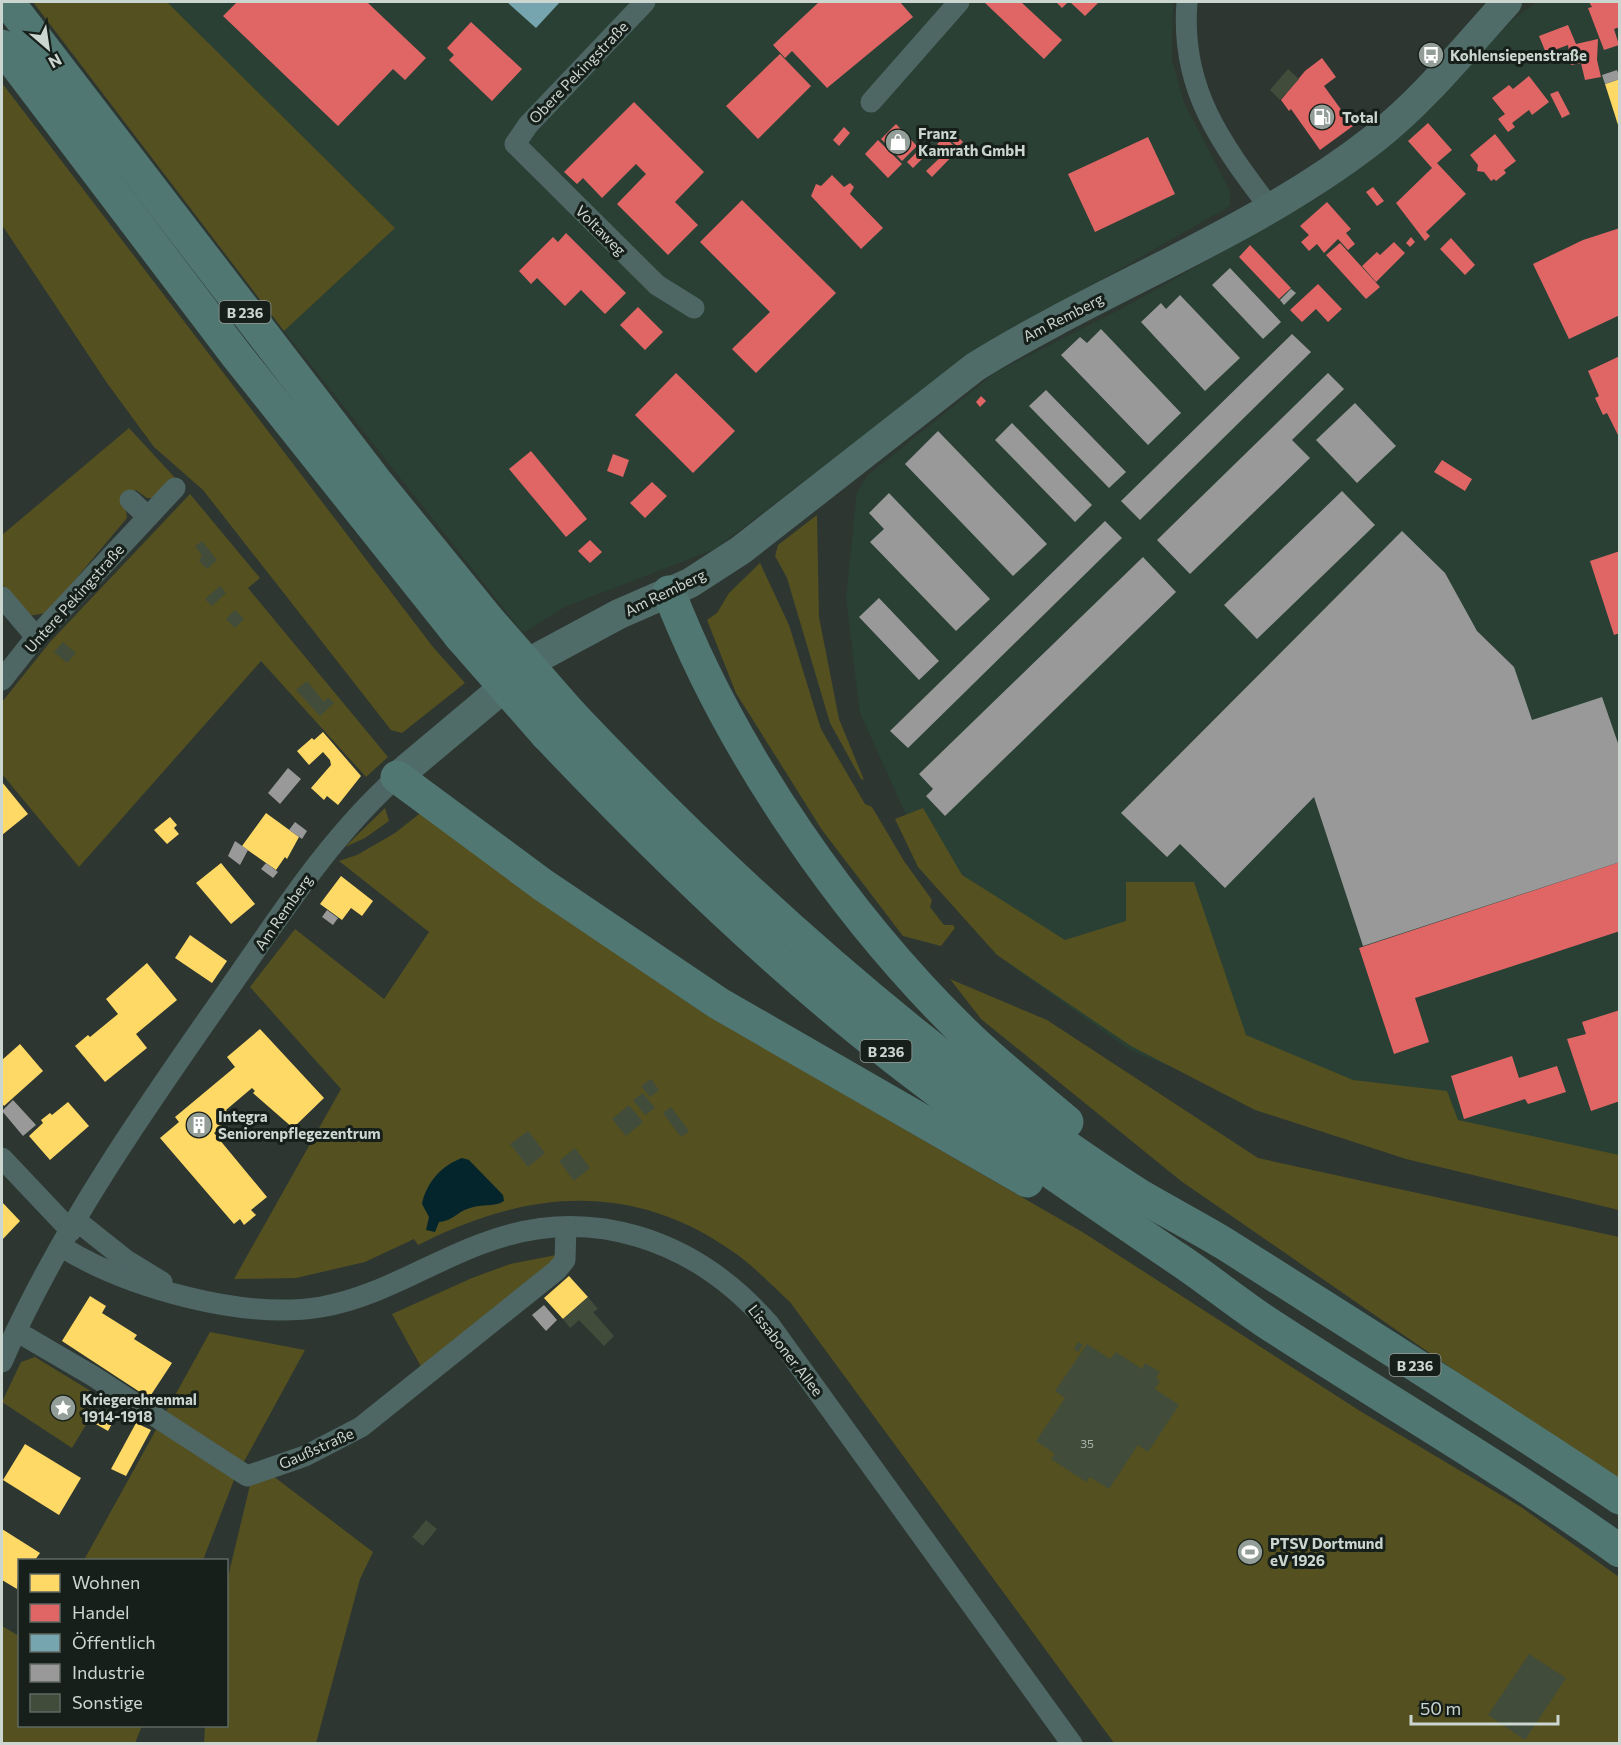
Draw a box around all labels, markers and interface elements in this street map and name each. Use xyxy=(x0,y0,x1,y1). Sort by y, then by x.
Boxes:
street label: Obere Pekingstraße xyxy=(525,17,631,127)
north arrow xyxy=(18,18,78,78)
bus stop icon: Kohlensiepenstraße xyxy=(1416,40,1446,70)
place label: Kohlensiepenstraße xyxy=(1450,46,1587,64)
text: N xyxy=(46,50,65,73)
fuel station icon: Total xyxy=(1307,102,1337,132)
place label: Total xyxy=(1342,108,1378,126)
place label: Franz Kamrath GmbH xyxy=(918,124,1025,159)
shop icon: Franz Kamrath GmbH xyxy=(883,127,913,157)
street label: Voltaweg xyxy=(572,201,630,259)
street label: Am Remberg xyxy=(1020,289,1106,345)
road number: B 236 xyxy=(220,301,270,323)
street label: Untere Pekingstraße xyxy=(21,540,127,656)
street label: Am Remberg xyxy=(622,565,708,619)
street label: Am Remberg xyxy=(250,871,316,953)
road number: B 236 xyxy=(860,1040,912,1062)
place label: Integra Seniorenpflegezentrum xyxy=(218,1107,381,1142)
building icon: Integra Seniorenpflegezentrum xyxy=(184,1110,214,1140)
street label: Lissaboner Allee xyxy=(745,1301,827,1399)
road number: B 236 xyxy=(1390,1354,1440,1376)
place label: Kriegerehrenmal 1914-1918 xyxy=(82,1390,197,1425)
place icon: Kriegerehrenmal 1914-1918 xyxy=(48,1393,78,1423)
street label: Gaußstraße xyxy=(276,1423,356,1472)
house number: 35 xyxy=(1080,1436,1094,1450)
place label: PTSV Dortmund eV 1926 xyxy=(1270,1534,1383,1569)
sports icon: PTSV Dortmund eV 1926 xyxy=(1235,1537,1265,1567)
legend xyxy=(18,1559,228,1727)
text: Wohnen xyxy=(72,1571,140,1593)
text: Handel xyxy=(72,1601,130,1623)
text: Öffentlich xyxy=(72,1631,156,1653)
text: Industrie xyxy=(72,1661,145,1683)
scale bar xyxy=(1411,1688,1558,1726)
text: Sonstige xyxy=(72,1691,143,1713)
text: 50 m xyxy=(1420,1697,1461,1719)

